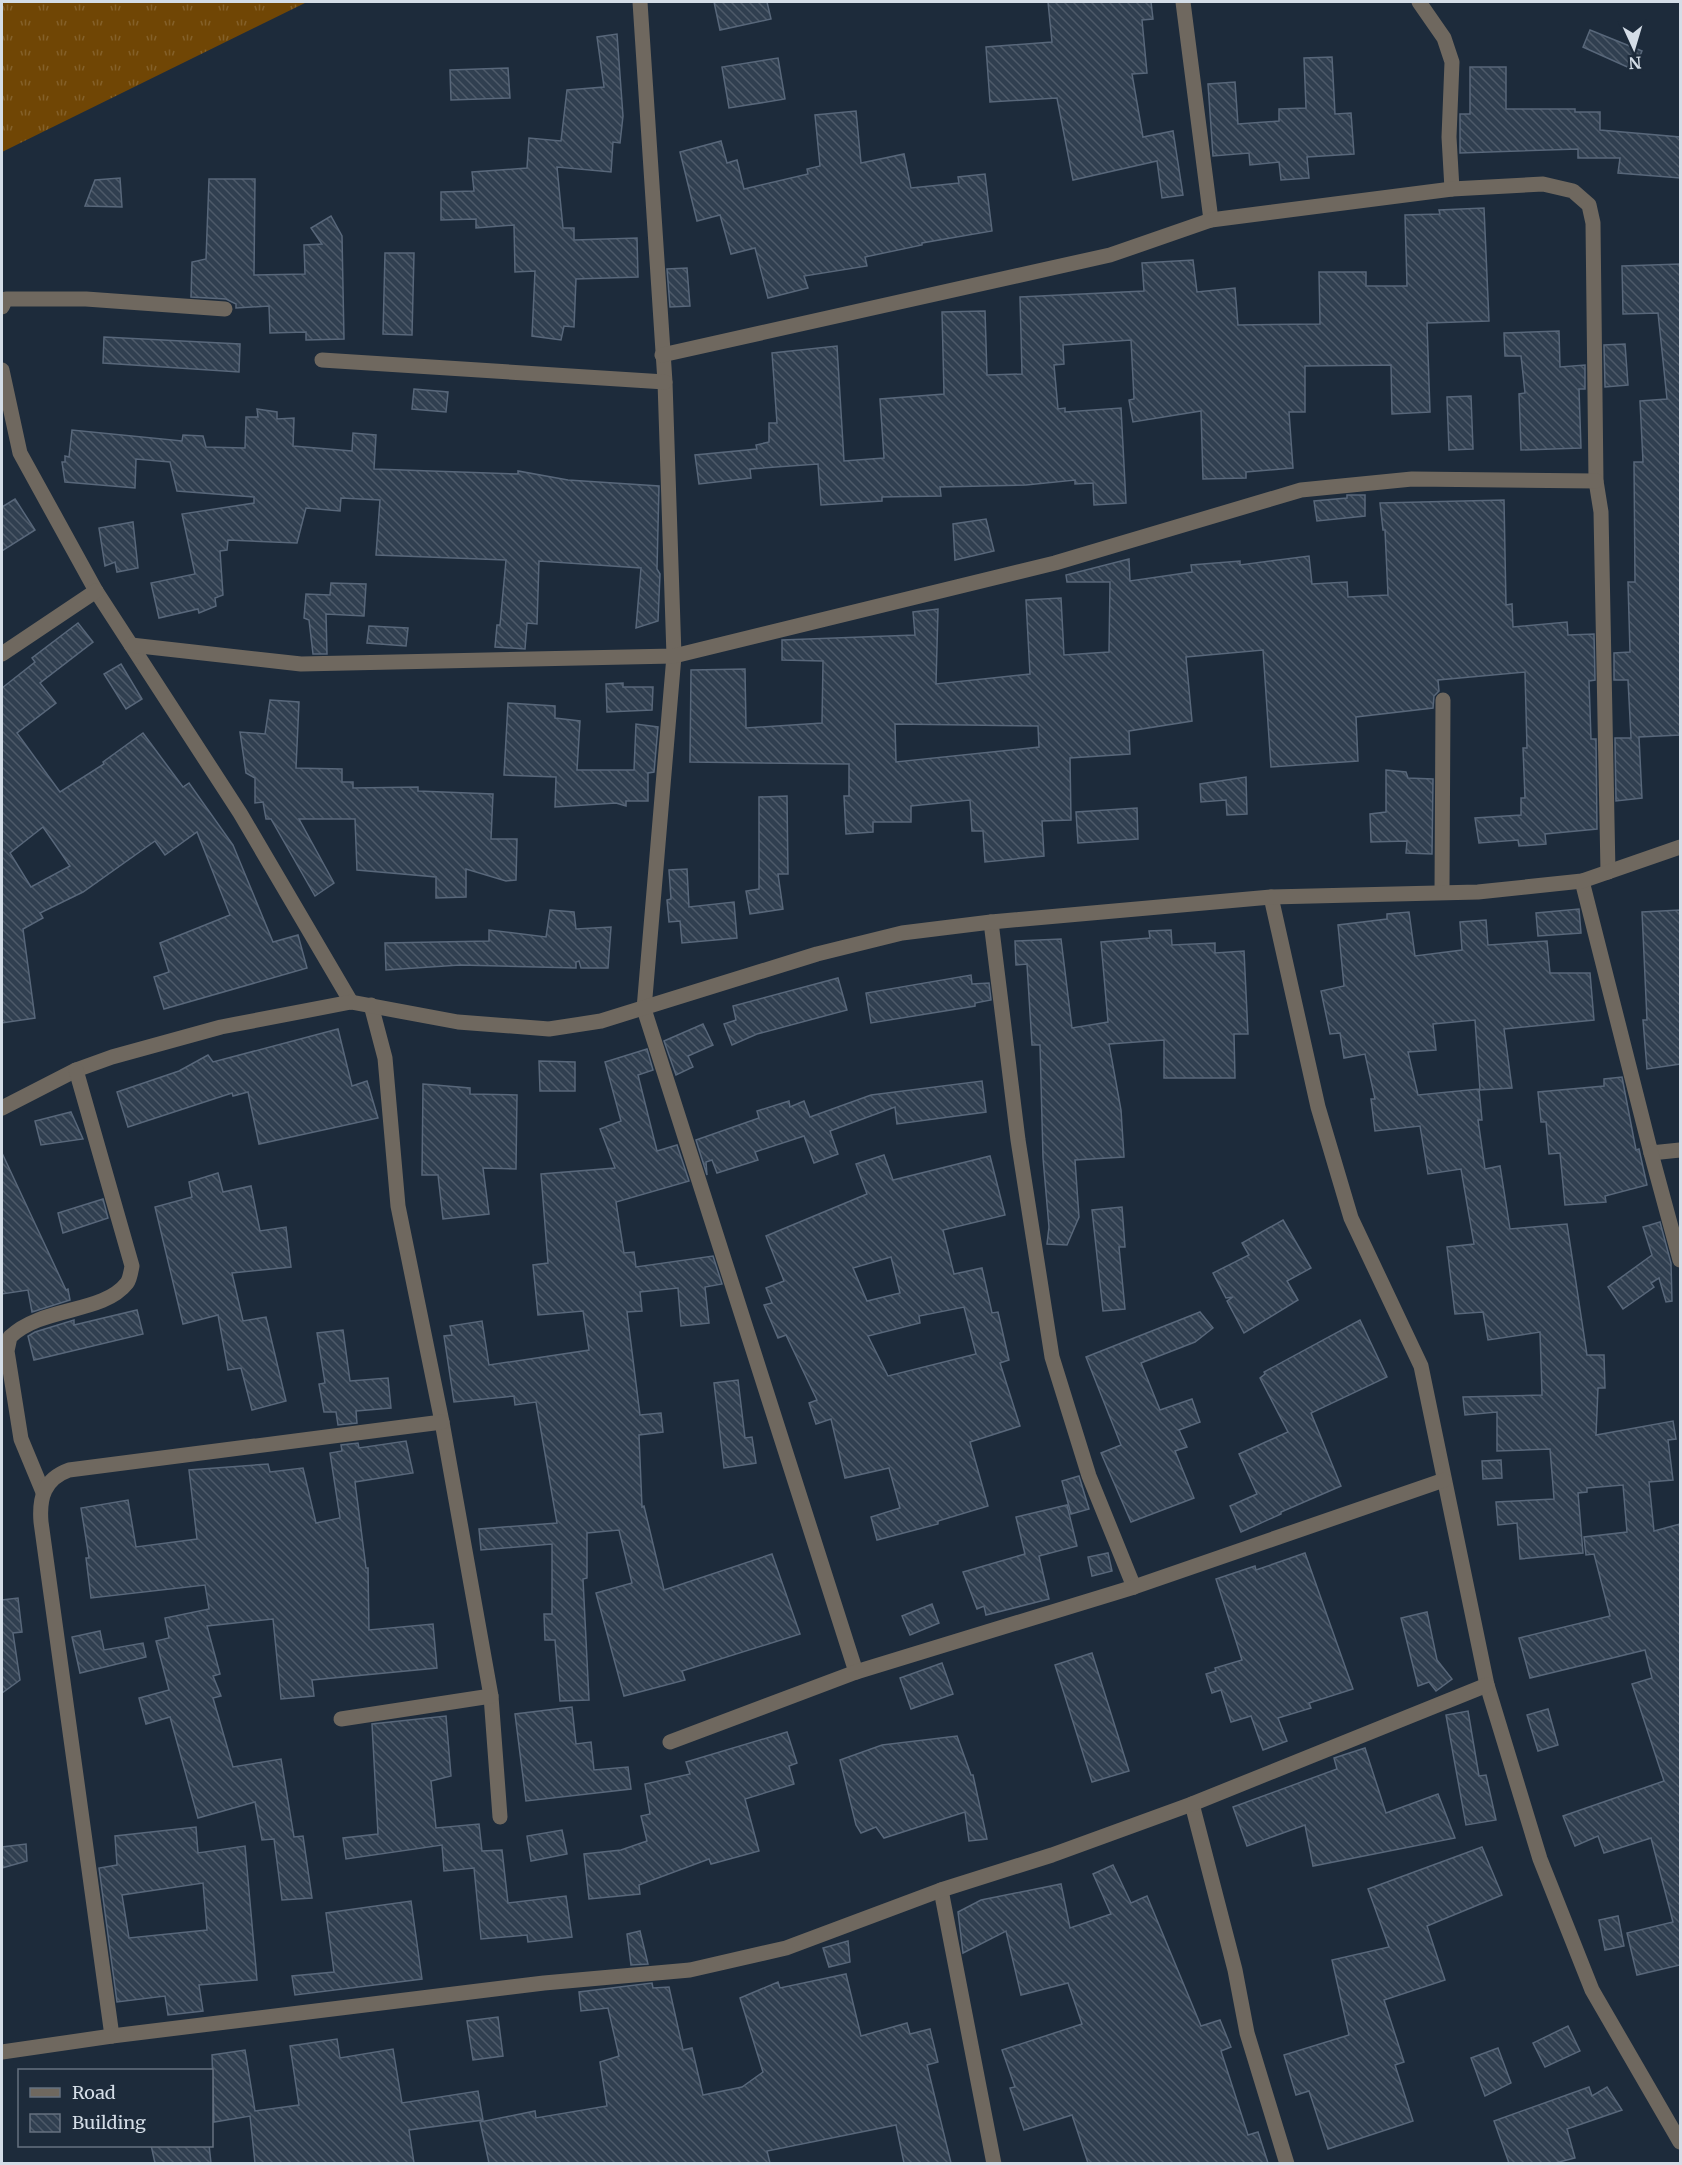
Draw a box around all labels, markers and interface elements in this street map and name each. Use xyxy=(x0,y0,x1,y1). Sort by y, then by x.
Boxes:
north arrow xyxy=(1604,18,1664,78)
text: N xyxy=(1628,53,1642,73)
legend xyxy=(18,2069,213,2147)
text: Road xyxy=(72,2081,116,2104)
text: Building xyxy=(72,2111,146,2134)

